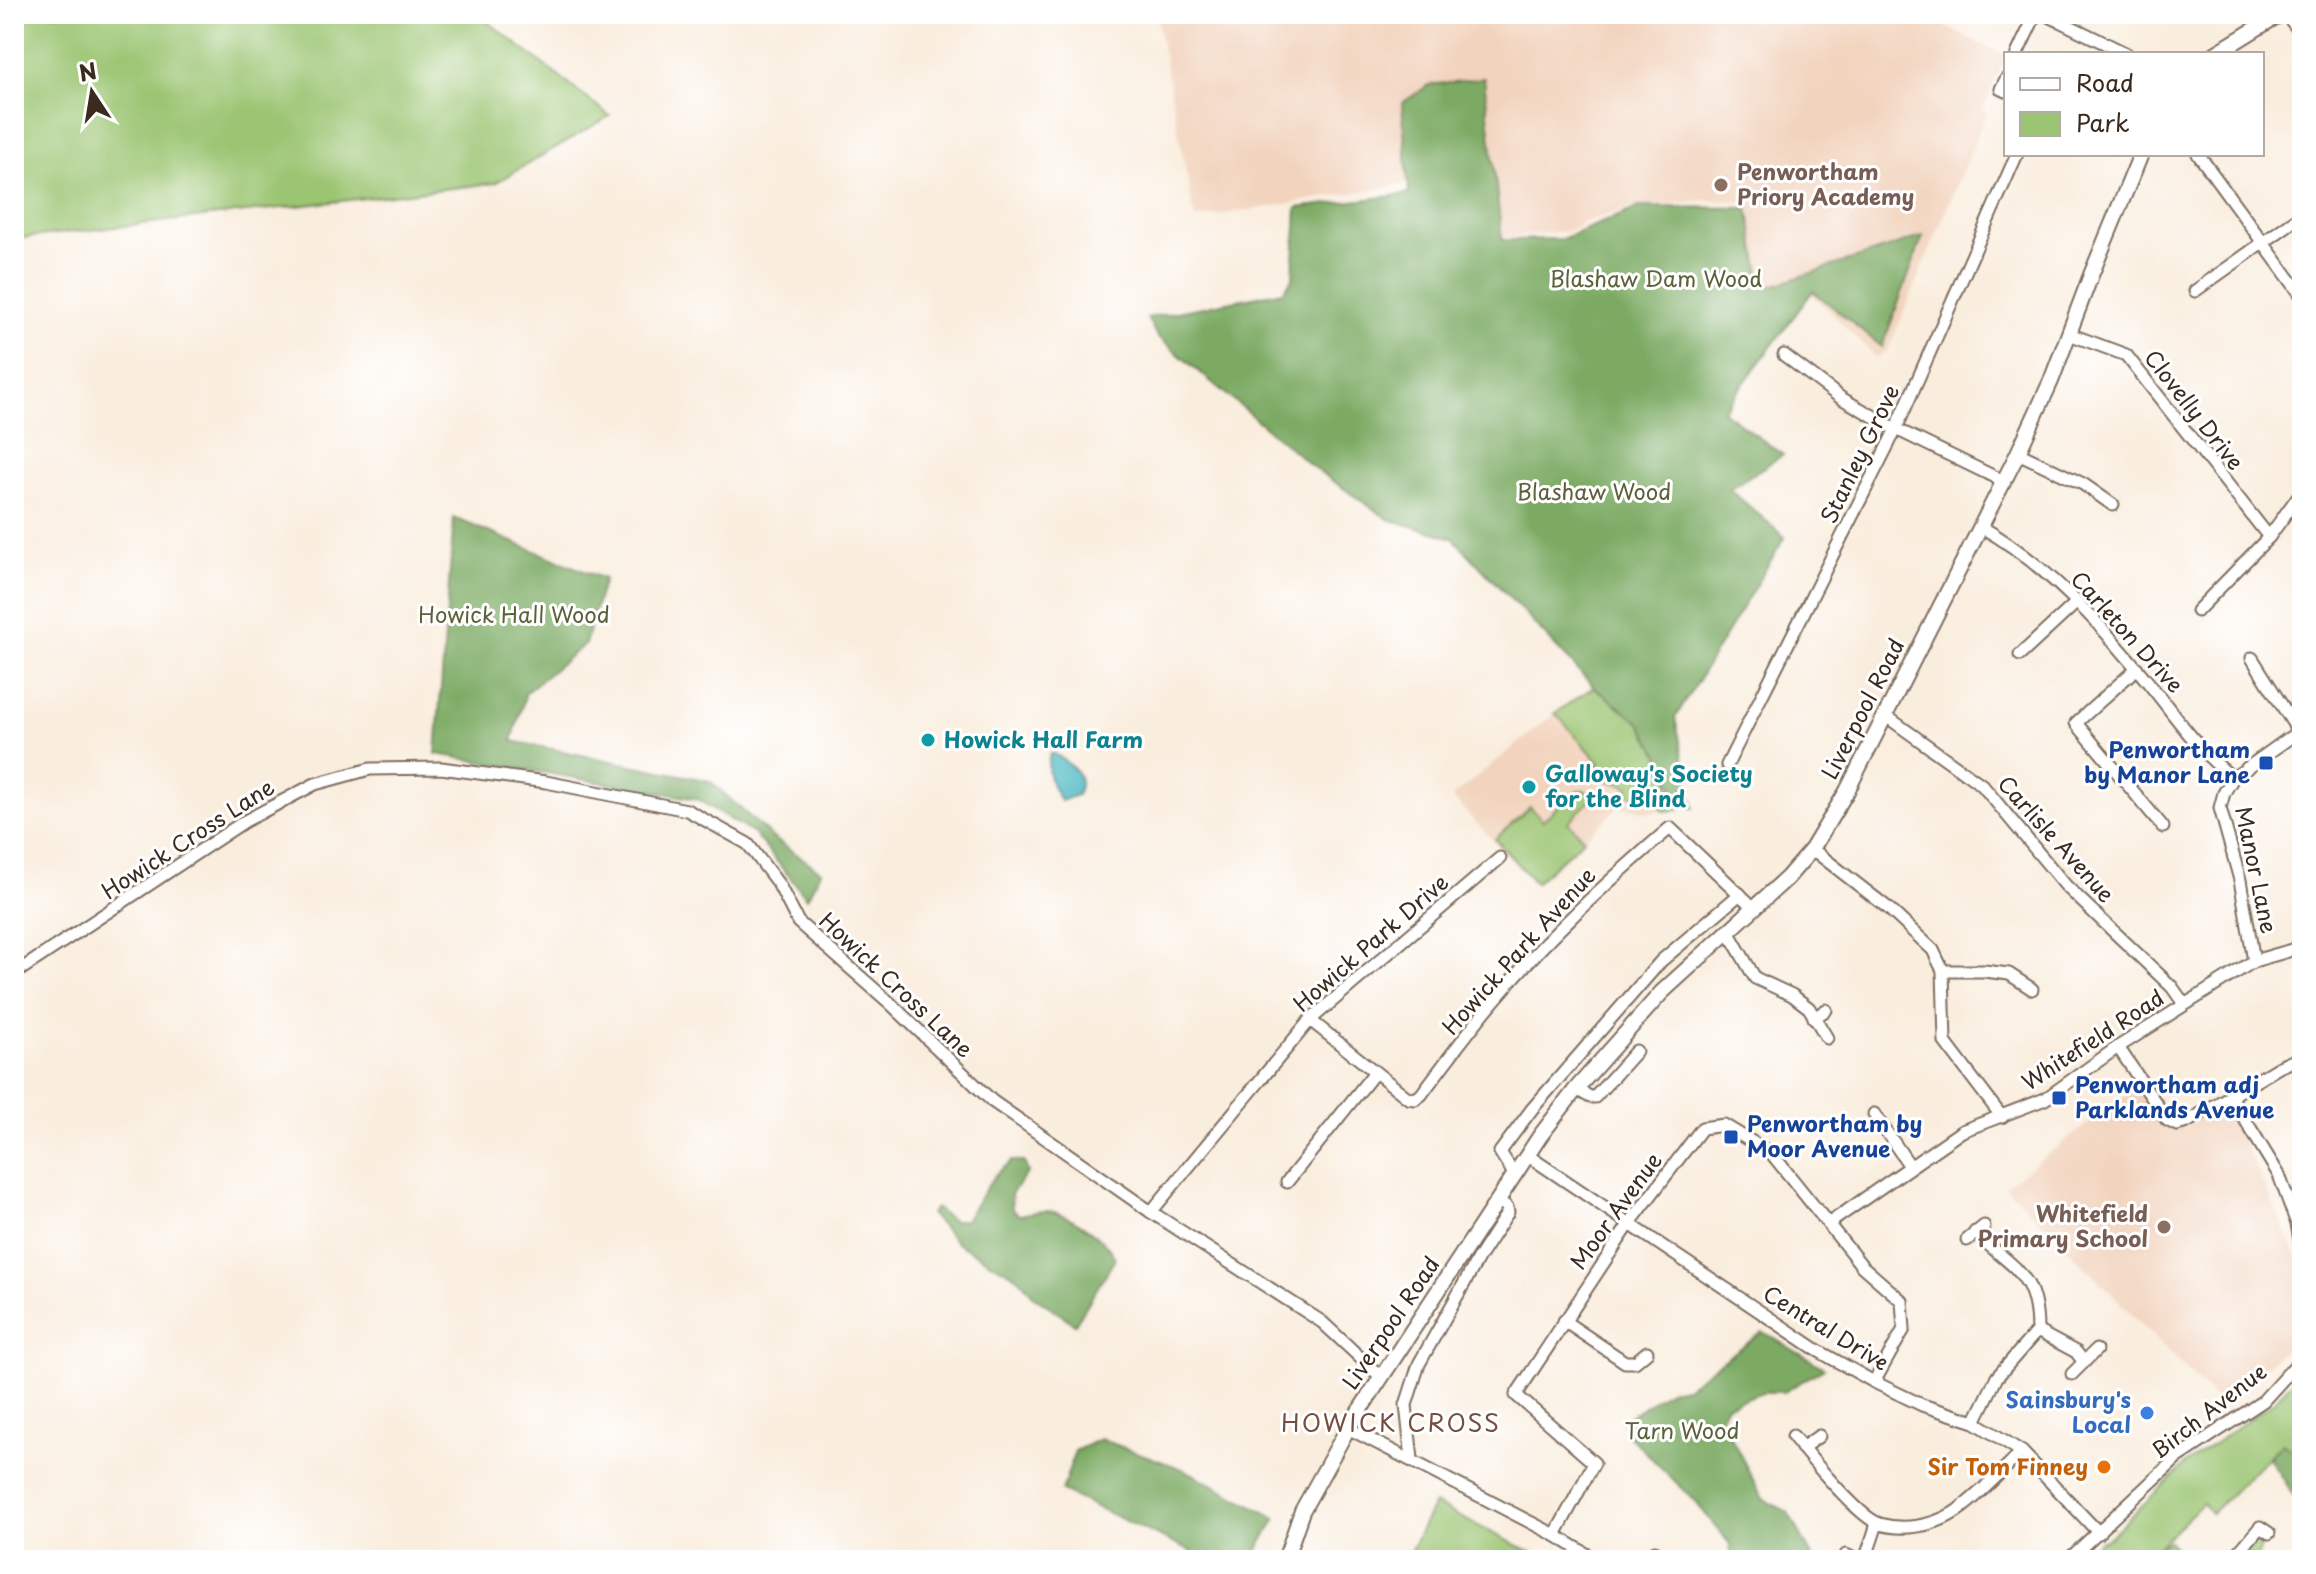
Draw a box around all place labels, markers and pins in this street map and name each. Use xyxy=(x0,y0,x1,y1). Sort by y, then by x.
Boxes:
place label: Penwortham Priory Academy xyxy=(1737,154,1914,212)
marker: Penwortham Priory Academy xyxy=(1712,176,1730,194)
place label: Howick Hall Farm xyxy=(944,722,1143,755)
marker: Howick Hall Farm xyxy=(919,731,937,749)
place label: Penwortham by Manor Lane xyxy=(2085,732,2251,790)
marker: Penwortham by Manor Lane xyxy=(2257,754,2275,772)
place label: Galloway's Society for the Blind xyxy=(1545,756,1753,814)
marker: Galloway's Society for the Blind xyxy=(1520,778,1538,796)
place label: Penwortham adj Parklands Avenue xyxy=(2075,1067,2274,1125)
marker: Penwortham adj Parklands Avenue xyxy=(2050,1089,2068,1107)
place label: Penwortham by Moor Avenue xyxy=(1747,1106,1922,1164)
marker: Penwortham by Moor Avenue xyxy=(1722,1128,1740,1146)
place label: Whitefield Primary School xyxy=(1977,1196,2148,1254)
marker: Whitefield Primary School xyxy=(2155,1218,2173,1236)
place label: Sainsbury's Local xyxy=(2006,1382,2131,1440)
marker: Sainsbury's Local xyxy=(2138,1404,2156,1422)
place label: Sir Tom Finney xyxy=(1927,1449,2088,1482)
marker: Sir Tom Finney xyxy=(2095,1458,2113,1476)

